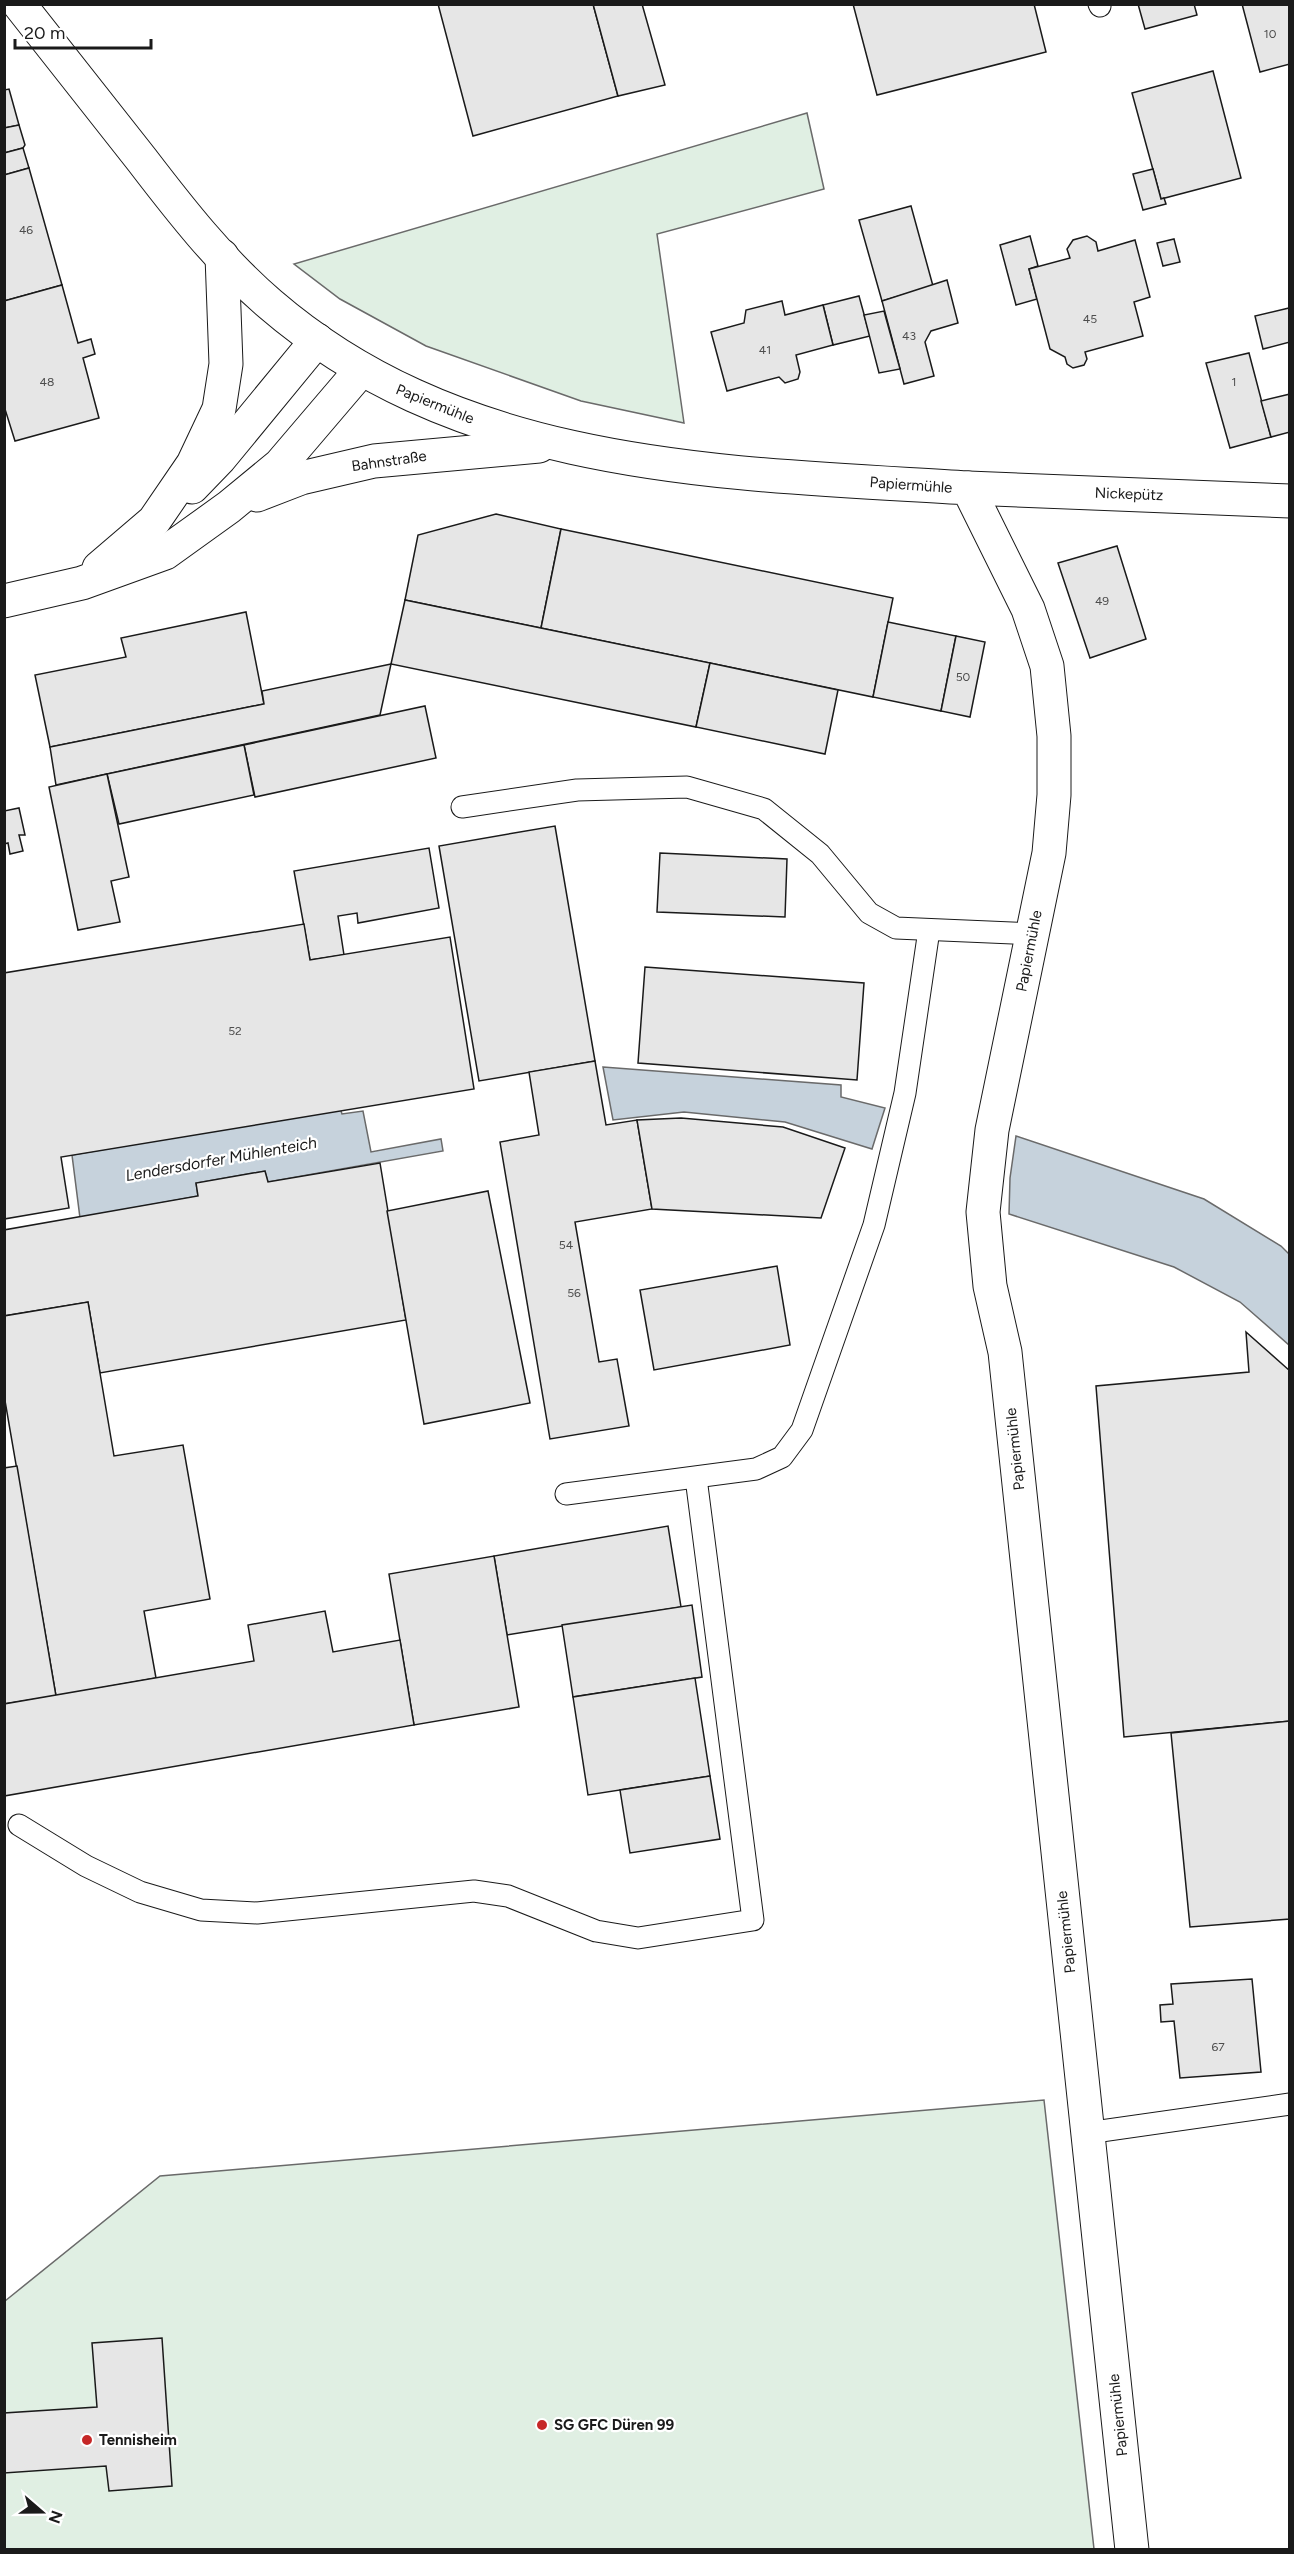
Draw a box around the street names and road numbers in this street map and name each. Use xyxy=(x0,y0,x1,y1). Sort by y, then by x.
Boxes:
street label: Papiermühle xyxy=(393,380,477,428)
street label: Bahnstraße xyxy=(350,447,428,475)
street label: Papiermühle xyxy=(869,473,953,497)
street label: Nickepütz xyxy=(1094,484,1164,504)
street label: Papiermühle xyxy=(1012,909,1046,993)
street label: Papiermühle xyxy=(1002,1407,1028,1491)
street label: Papiermühle xyxy=(1053,1890,1079,1974)
street label: Papiermühle xyxy=(1105,2373,1131,2457)

